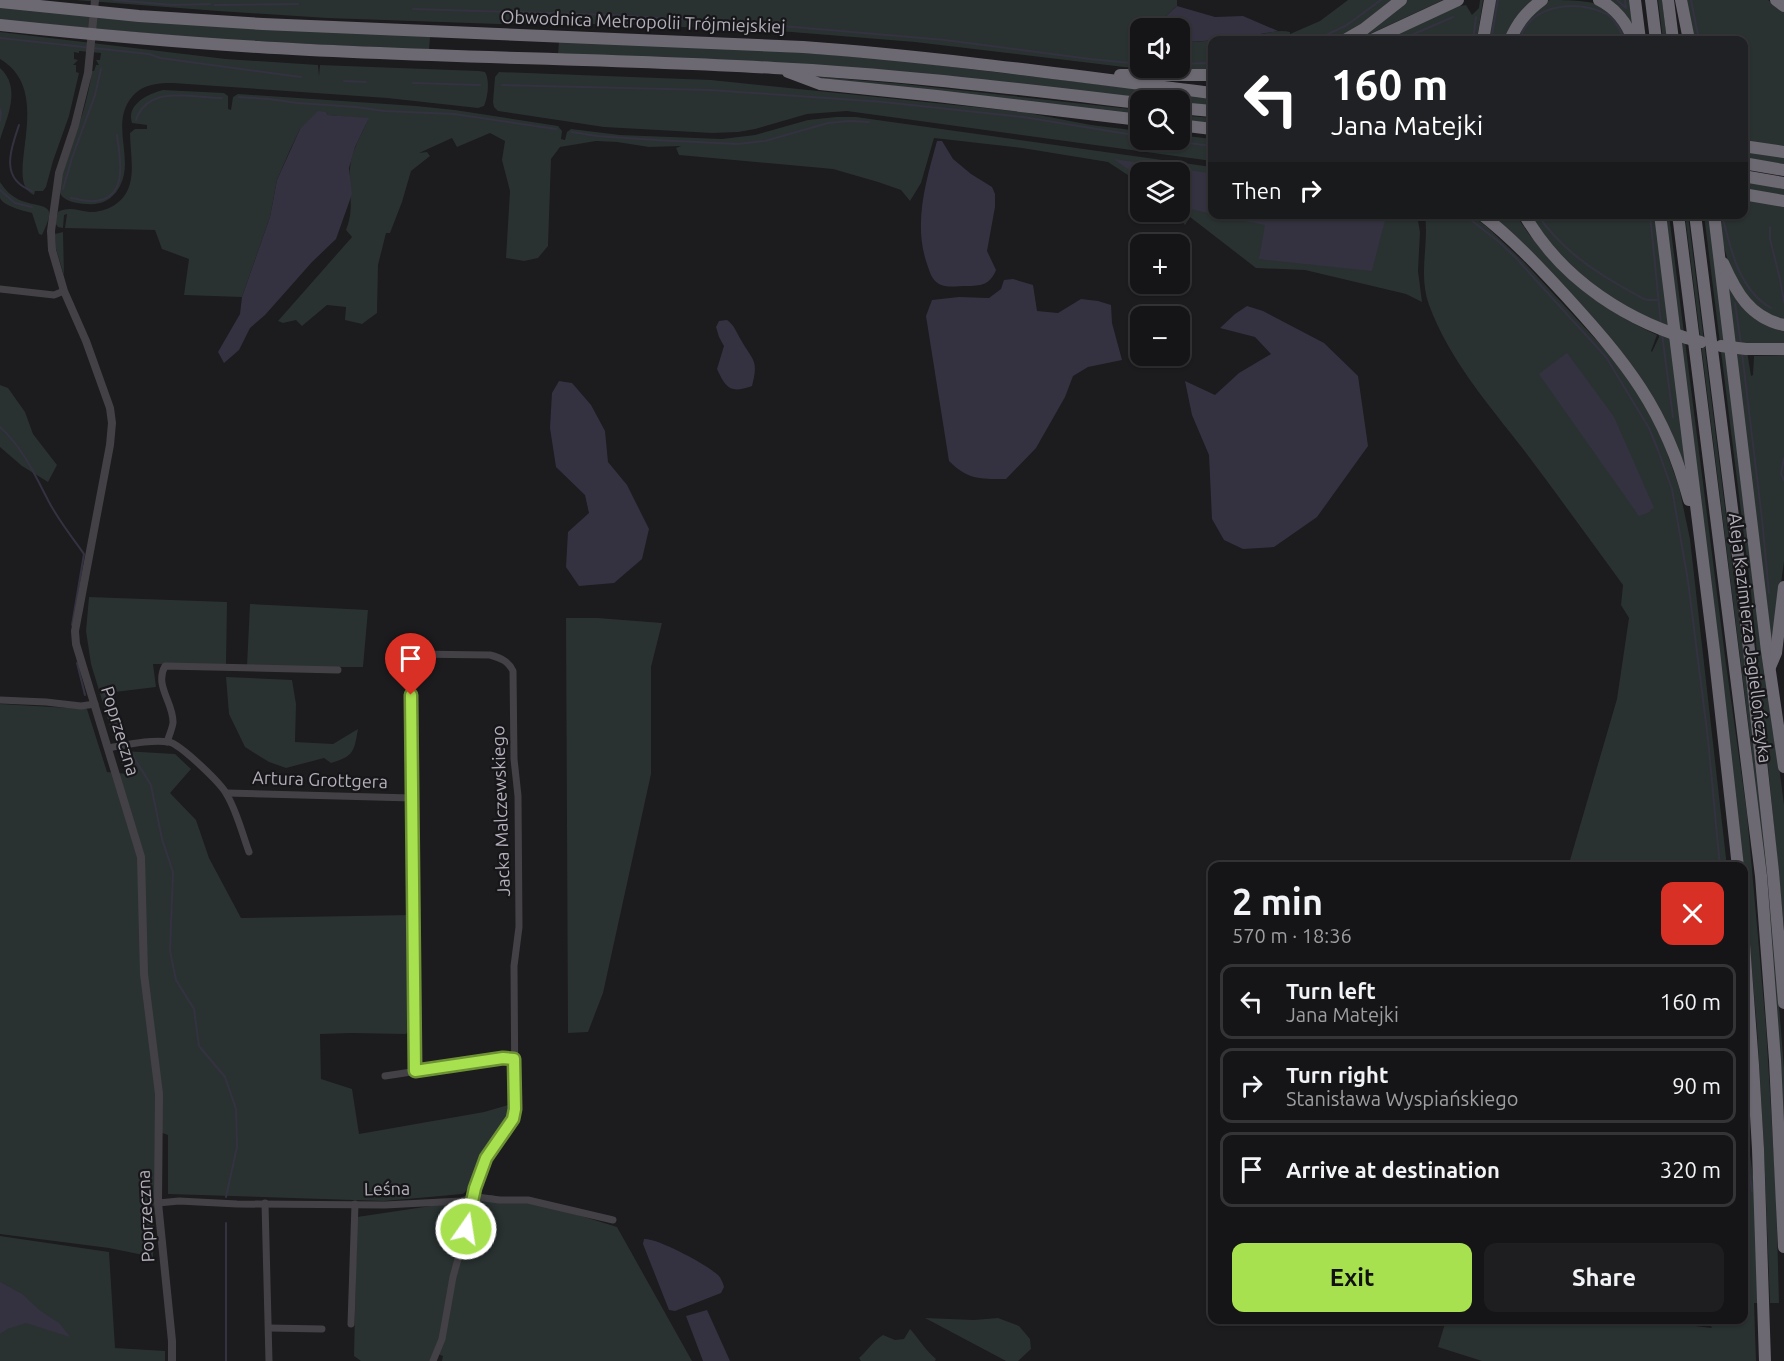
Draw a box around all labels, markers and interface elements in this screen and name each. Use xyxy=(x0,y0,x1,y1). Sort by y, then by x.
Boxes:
street label: Obwodnica Metropolii Trójmiejskiej xyxy=(500,6,786,36)
map controls xyxy=(1130,18,1190,366)
button: sound xyxy=(1130,18,1190,78)
icon: left xyxy=(1232,60,1310,138)
text: 160 m xyxy=(1331,61,1448,108)
button: search xyxy=(1130,90,1190,150)
text: Jana Matejki xyxy=(1331,110,1483,140)
button: layers xyxy=(1130,162,1190,222)
icon: right xyxy=(1294,174,1327,207)
text: Then xyxy=(1232,178,1282,203)
button: + xyxy=(1130,234,1190,294)
button: − xyxy=(1130,306,1190,366)
street label: Aleja Kazimierza Jagiellończyka xyxy=(1726,512,1776,764)
pin xyxy=(385,633,436,695)
icon: arrive xyxy=(394,642,427,675)
street label: Poprzeczna xyxy=(98,683,144,778)
street label: Jacka Malczewskiego xyxy=(487,725,513,897)
street label: Artura Grottgera xyxy=(252,767,388,791)
text: 2 min xyxy=(1232,881,1323,922)
button: close xyxy=(1661,882,1724,945)
text: 570 m · 18:36 xyxy=(1232,924,1352,947)
text: Turn left xyxy=(1286,978,1376,1003)
icon: left xyxy=(1235,985,1268,1018)
text: 160 m xyxy=(1660,989,1721,1014)
text: Jana Matejki xyxy=(1286,1003,1399,1026)
text: Turn right xyxy=(1286,1062,1388,1087)
icon: right xyxy=(1235,1069,1268,1102)
text: 90 m xyxy=(1672,1073,1721,1098)
text: Stanisława Wyspiańskiego xyxy=(1286,1087,1519,1110)
icon: arrive xyxy=(1235,1153,1268,1186)
text: Arrive at destination xyxy=(1286,1157,1500,1182)
text: 320 m xyxy=(1660,1157,1721,1182)
street label: Poprzeczna xyxy=(133,1169,157,1263)
street label: Leśna xyxy=(364,1178,410,1198)
position arrow xyxy=(434,1197,498,1261)
button: Exit xyxy=(1232,1243,1472,1312)
button: Share xyxy=(1484,1243,1724,1312)

